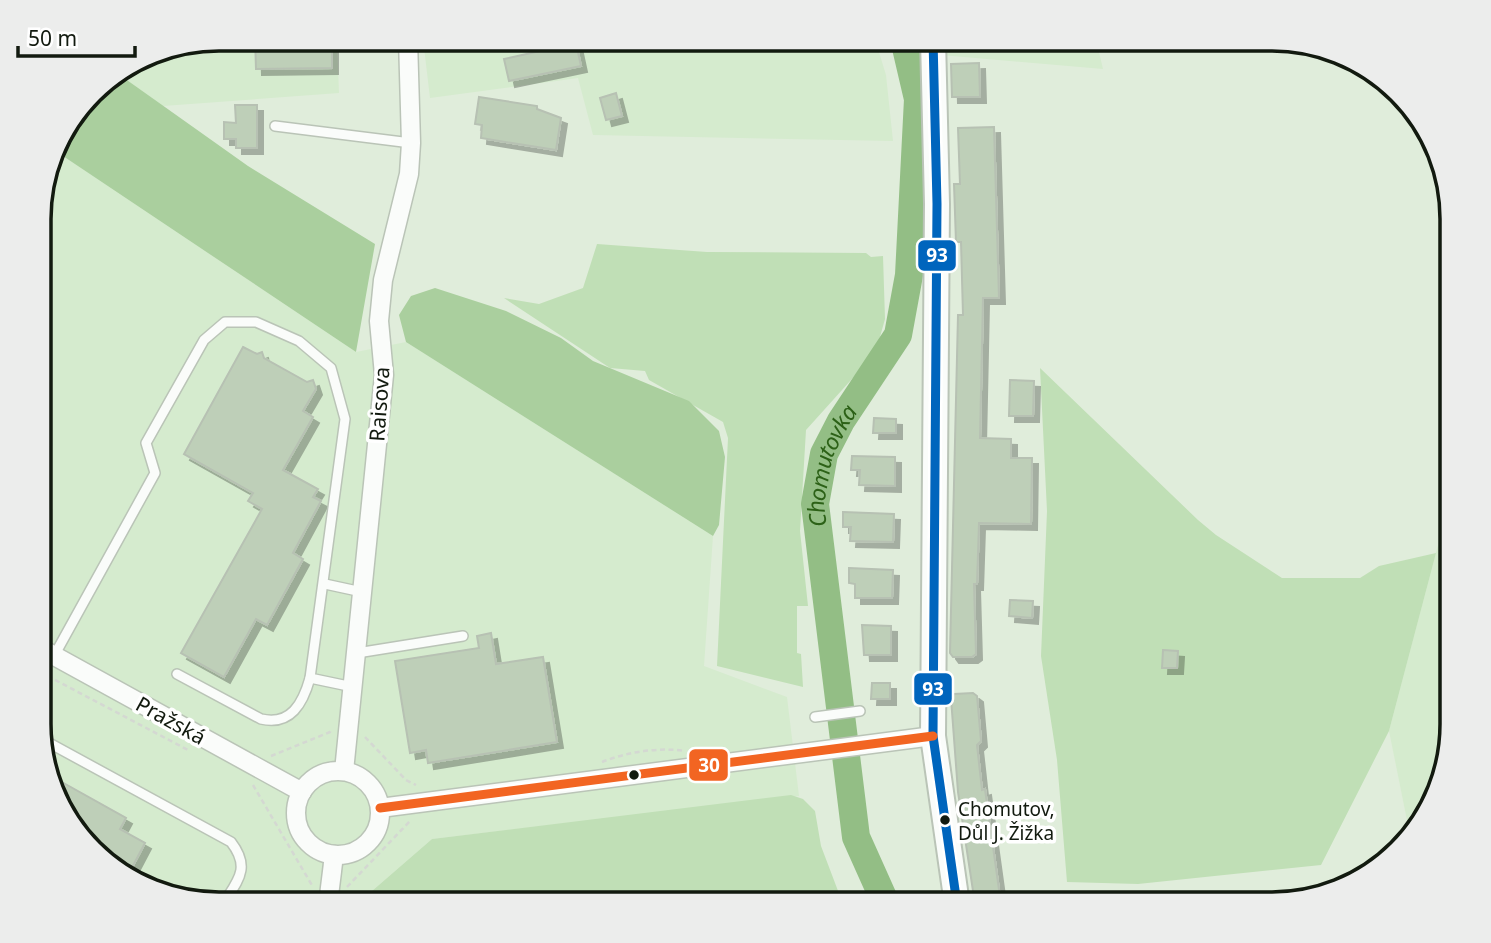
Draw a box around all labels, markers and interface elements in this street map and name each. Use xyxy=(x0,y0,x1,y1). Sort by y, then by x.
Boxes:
scale bar xyxy=(18,14,135,58)
text: 50 m xyxy=(28,24,77,52)
line badge: 93 xyxy=(917,239,957,272)
text: 93 xyxy=(926,242,948,268)
street label: Raisova xyxy=(362,366,396,442)
water label: Chomutovka xyxy=(799,398,864,529)
line badge: 93 xyxy=(913,672,953,706)
text: 93 xyxy=(922,676,944,702)
street label: Pražská xyxy=(131,689,211,751)
line badge: 30 xyxy=(688,748,729,782)
text: 30 xyxy=(698,752,720,778)
unlabelled marker xyxy=(627,768,641,782)
place label: Chomutov, Důl J. Žižka xyxy=(958,796,1055,846)
marker: Chomutov, Důl J. Žižka xyxy=(938,813,952,827)

